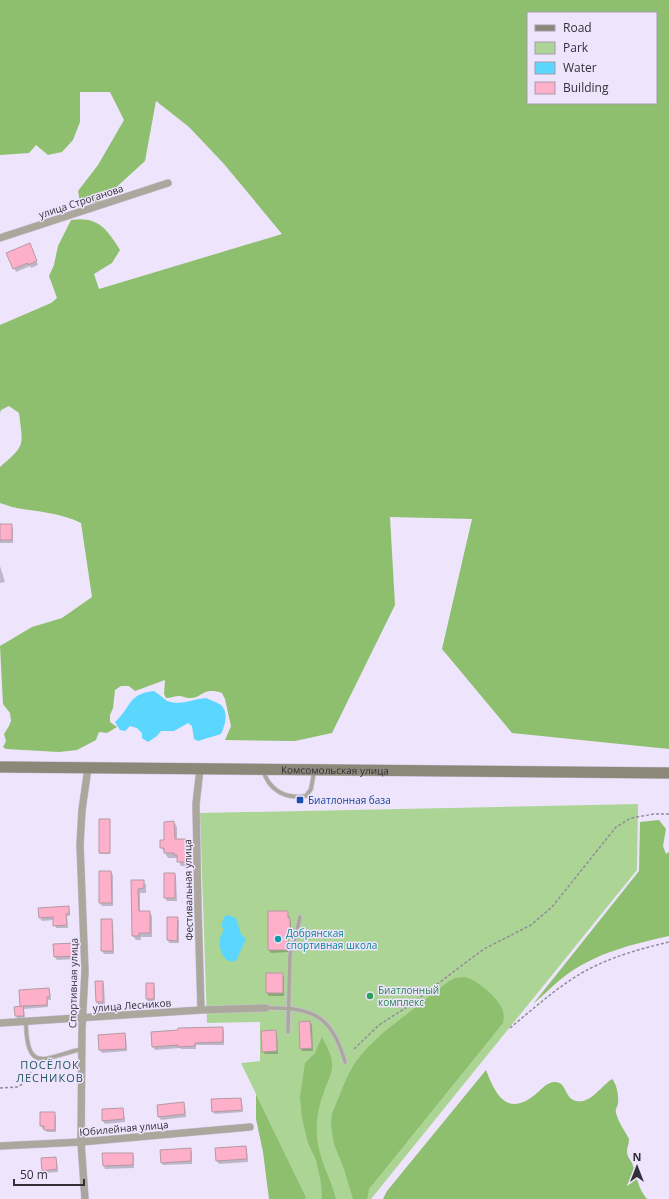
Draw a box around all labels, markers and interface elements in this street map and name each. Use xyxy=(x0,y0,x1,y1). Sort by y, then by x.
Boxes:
legend xyxy=(527,12,657,104)
text: Road xyxy=(563,19,592,36)
text: Park xyxy=(563,39,589,56)
text: Water xyxy=(563,59,597,76)
text: Building xyxy=(563,79,609,96)
street label: улица Строганова xyxy=(37,181,125,221)
street label: Комсомольская улица xyxy=(281,763,389,777)
place label: Биатлонная база xyxy=(308,793,391,807)
marker: Биатлонная база xyxy=(295,795,305,805)
street label: Фестивальная улица xyxy=(180,839,196,941)
place label: Добрянская спортивная школа xyxy=(286,926,377,952)
marker: Добрянская спортивная школа xyxy=(273,934,283,944)
street label: Спортивная улица xyxy=(65,938,81,1028)
place label: Биатлонный комплекс xyxy=(378,983,439,1009)
marker: Биатлонный комплекс xyxy=(365,991,375,1001)
street label: улица Лесников xyxy=(92,995,172,1015)
district label: ПОСЁЛОК ЛЕСНИКОВ xyxy=(16,1057,84,1085)
street label: Юбилейная улица xyxy=(79,1117,169,1139)
north arrow xyxy=(617,1147,657,1187)
text: N xyxy=(633,1149,641,1164)
scale bar xyxy=(14,1161,84,1187)
text: 50 m xyxy=(20,1166,48,1183)

